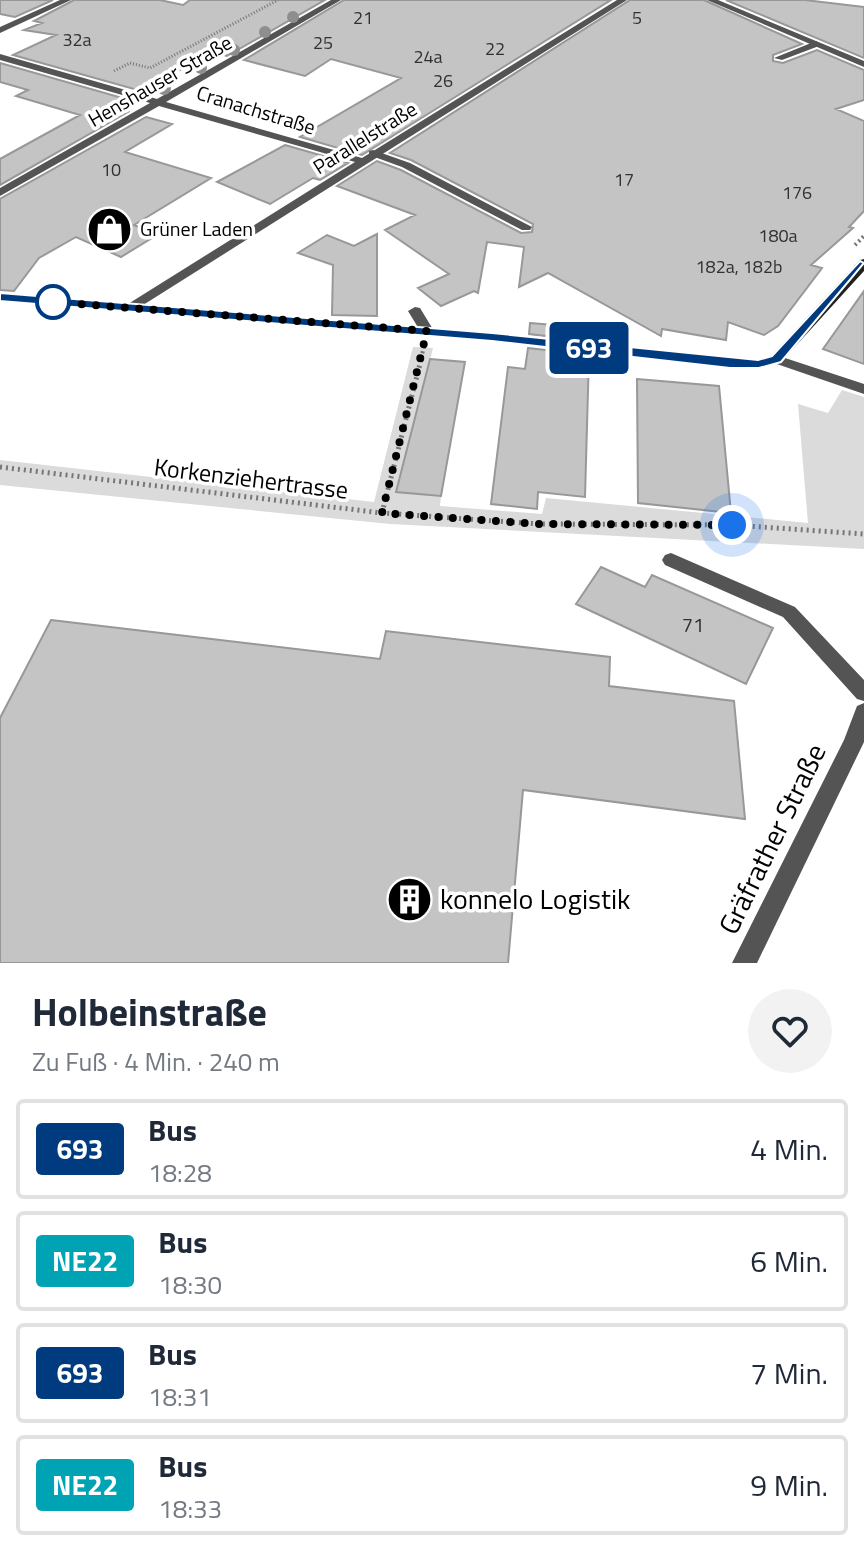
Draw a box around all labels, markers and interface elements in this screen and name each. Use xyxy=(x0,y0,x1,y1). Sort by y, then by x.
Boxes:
house number: 21 xyxy=(353,4,373,31)
house number: 5 xyxy=(632,4,642,31)
house number: 32a xyxy=(62,26,92,53)
street label: Henshauser Straße xyxy=(82,27,238,134)
house number: 25 xyxy=(313,29,333,56)
house number: 22 xyxy=(485,35,505,62)
house number: 24a xyxy=(413,43,443,70)
house number: 26 xyxy=(433,67,453,94)
street label: Cranachstraße xyxy=(193,77,319,142)
street label: Parallelstraße xyxy=(307,93,423,182)
house number: 10 xyxy=(101,156,121,183)
house number: 17 xyxy=(614,166,634,193)
house number: 176 xyxy=(782,179,812,206)
shop icon: Grüner Laden xyxy=(85,205,133,253)
place label: Grüner Laden xyxy=(140,213,253,244)
house number: 180a xyxy=(758,222,798,249)
house number: 182a, 182b xyxy=(696,253,782,280)
unlabelled marker xyxy=(36,285,70,319)
line badge: 693 xyxy=(543,322,635,374)
text: 693 xyxy=(565,326,613,369)
street label: Korkenziehertrasse xyxy=(152,448,350,508)
your location xyxy=(712,505,752,545)
house number: 71 xyxy=(682,609,704,640)
street label: Gräfrather Straße xyxy=(707,736,836,941)
building icon: konnelo Logistik xyxy=(385,875,433,923)
place label: konnelo Logistik xyxy=(440,877,630,920)
text: Holbeinstraße xyxy=(32,983,267,1041)
button: heart xyxy=(748,989,832,1073)
text: Zu Fuß · 4 Min. · 240 m xyxy=(32,1042,280,1081)
text: Bus xyxy=(148,1107,197,1153)
text: 4 Min. xyxy=(750,1126,828,1172)
text: 693 xyxy=(56,1127,104,1170)
text: 18:28 xyxy=(148,1153,212,1192)
text: Bus xyxy=(158,1219,207,1265)
text: 6 Min. xyxy=(750,1238,828,1284)
text: NE22 xyxy=(52,1239,118,1282)
text: 18:30 xyxy=(158,1265,222,1304)
text: Bus xyxy=(148,1331,197,1377)
text: 7 Min. xyxy=(750,1350,828,1396)
text: 693 xyxy=(56,1351,104,1394)
text: 18:31 xyxy=(148,1377,212,1416)
text: Bus xyxy=(158,1443,207,1489)
text: 9 Min. xyxy=(750,1462,828,1508)
text: NE22 xyxy=(52,1463,118,1506)
text: 18:33 xyxy=(158,1489,222,1528)

